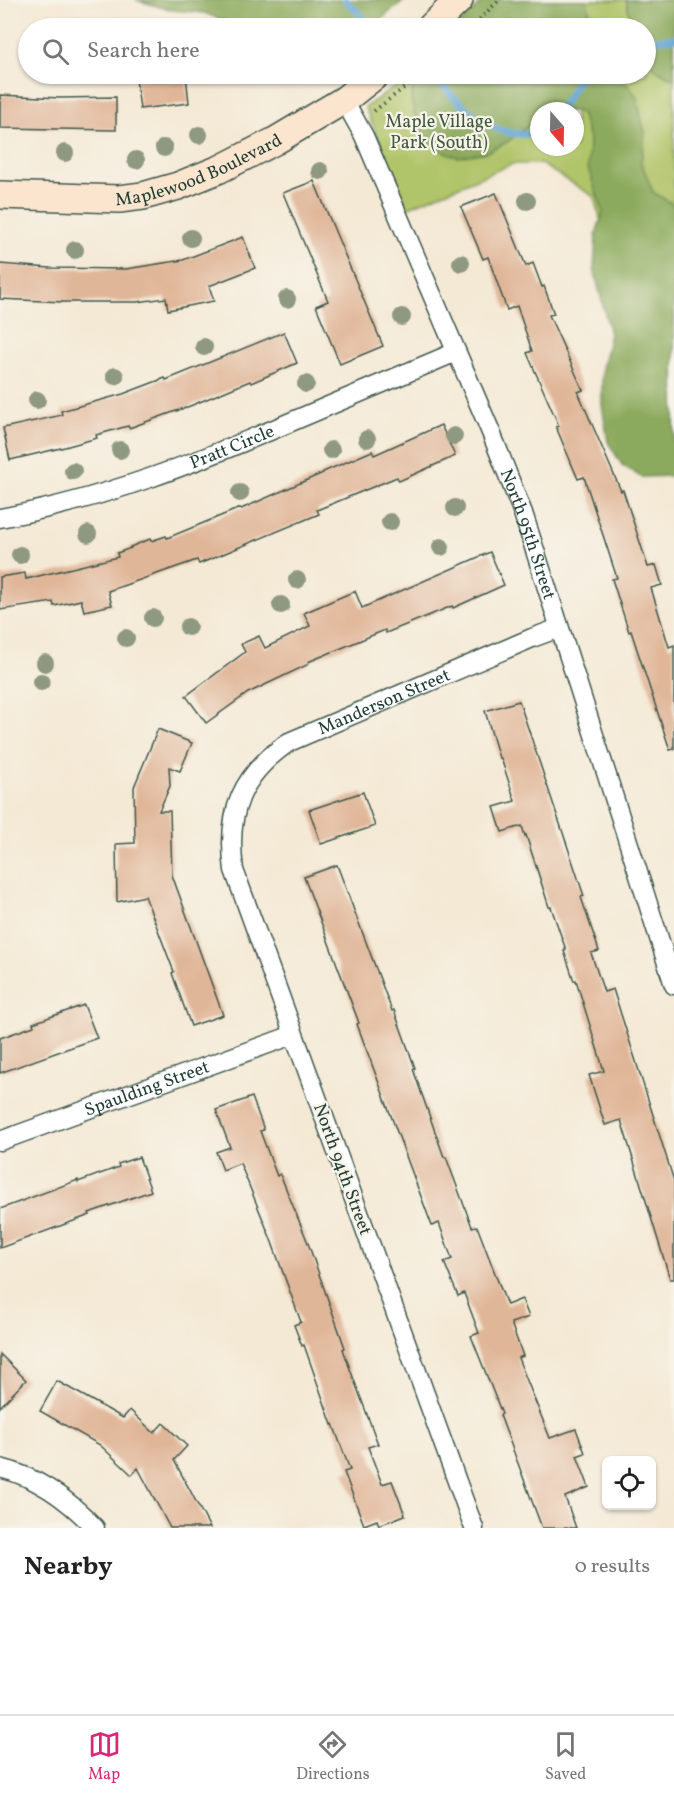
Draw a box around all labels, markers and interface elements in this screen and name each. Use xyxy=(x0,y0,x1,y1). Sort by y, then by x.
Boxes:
search box xyxy=(18,18,656,84)
icon: search xyxy=(39,35,72,68)
text: Search here xyxy=(87,36,200,67)
north arrow xyxy=(530,102,584,156)
park label: Maple Village Park (South) xyxy=(385,110,493,156)
street label: Maplewood Boulevard xyxy=(114,129,287,213)
street label: Pratt Circle xyxy=(186,419,278,476)
street label: North 95th Street xyxy=(493,465,561,603)
street label: Manderson Street xyxy=(314,663,454,742)
street label: Spaulding Street xyxy=(81,1055,213,1123)
street label: North 94th Street xyxy=(306,1100,377,1239)
map controls xyxy=(602,1456,656,1510)
button: locate xyxy=(602,1456,656,1510)
text: Nearby xyxy=(24,1549,113,1585)
text: 0 results xyxy=(575,1553,650,1581)
tab: Map xyxy=(88,1728,121,1786)
tab: Directions xyxy=(296,1728,370,1786)
tab: Saved xyxy=(545,1728,586,1786)

